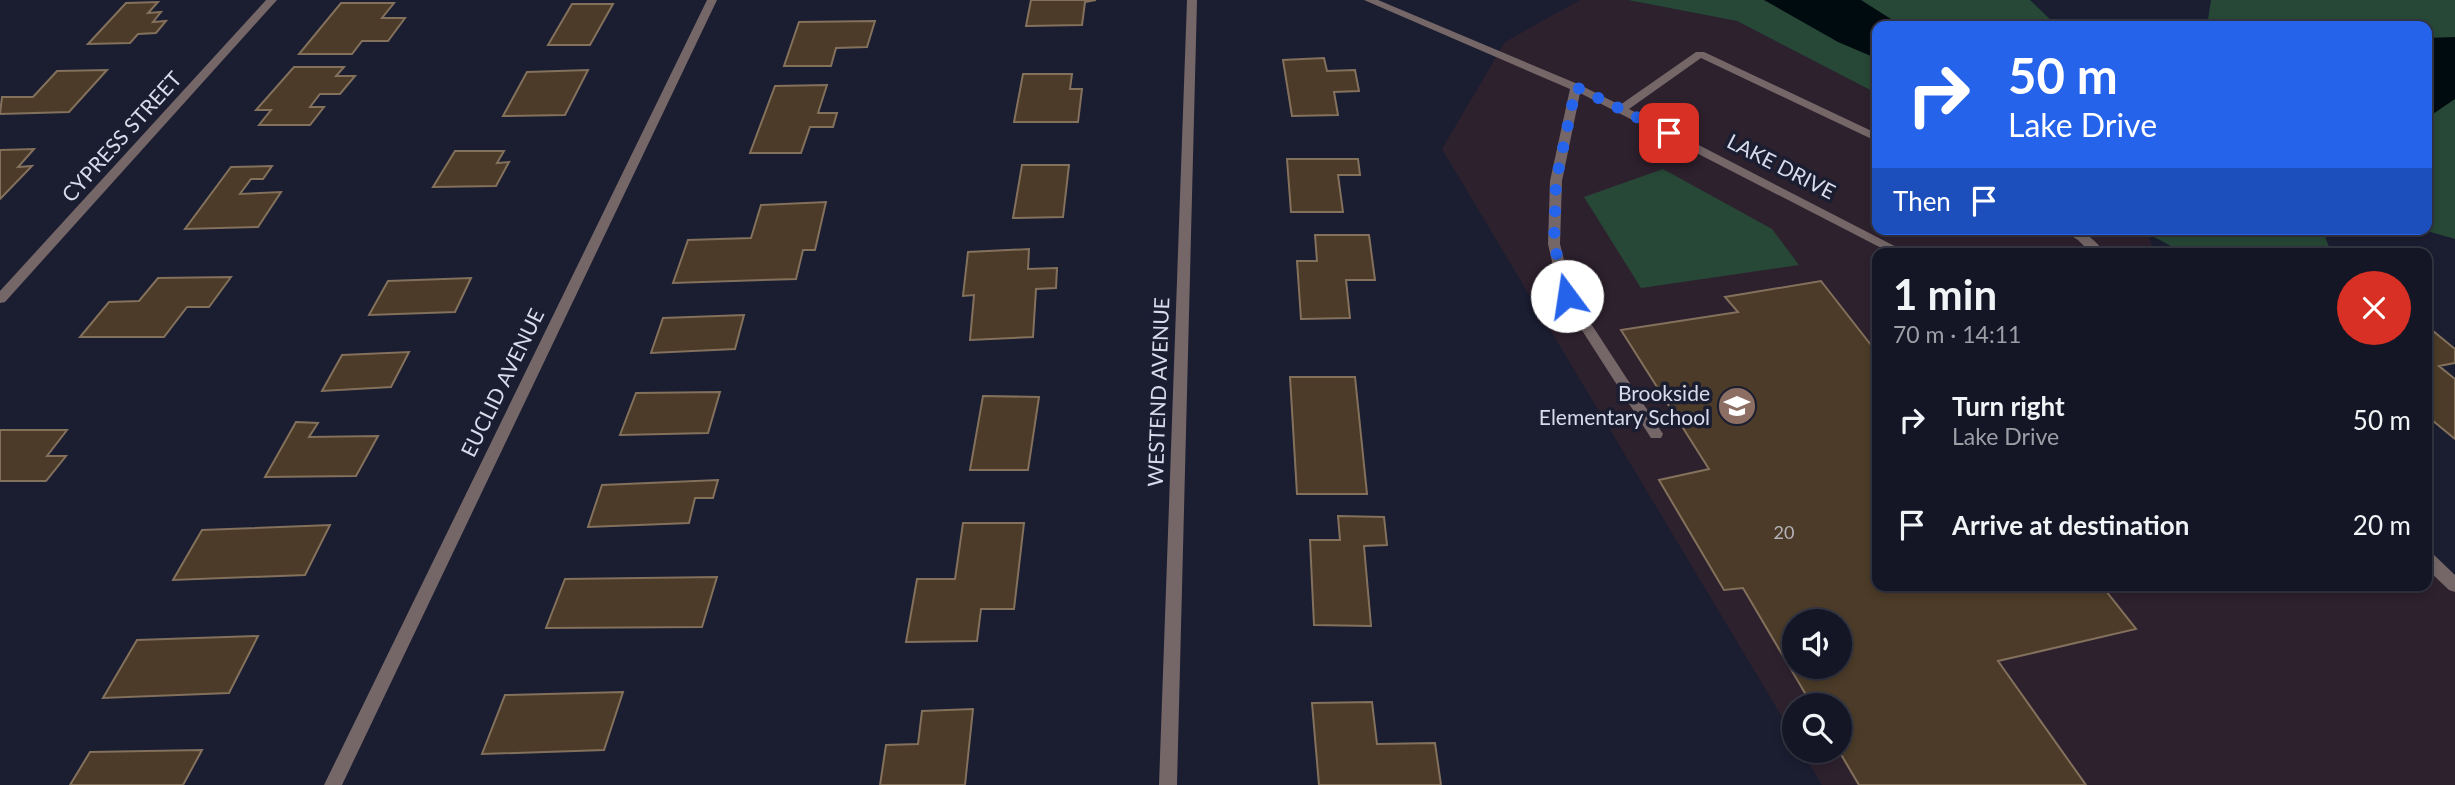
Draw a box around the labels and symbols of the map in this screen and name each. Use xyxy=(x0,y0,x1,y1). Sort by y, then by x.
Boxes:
street label: CYPRESS STREET xyxy=(56,65,186,206)
pin xyxy=(1639,103,1699,163)
street label: LAKE DRIVE xyxy=(1724,128,1840,204)
position arrow xyxy=(1530,259,1604,333)
street label: WESTEND AVENUE xyxy=(1142,297,1173,487)
street label: EUCLID AVENUE xyxy=(455,304,548,461)
place label: Brookside Elementary School xyxy=(1539,380,1710,429)
school or university icon: Brookside Elementary School xyxy=(1716,385,1758,427)
house number: 20 xyxy=(1774,521,1794,543)

